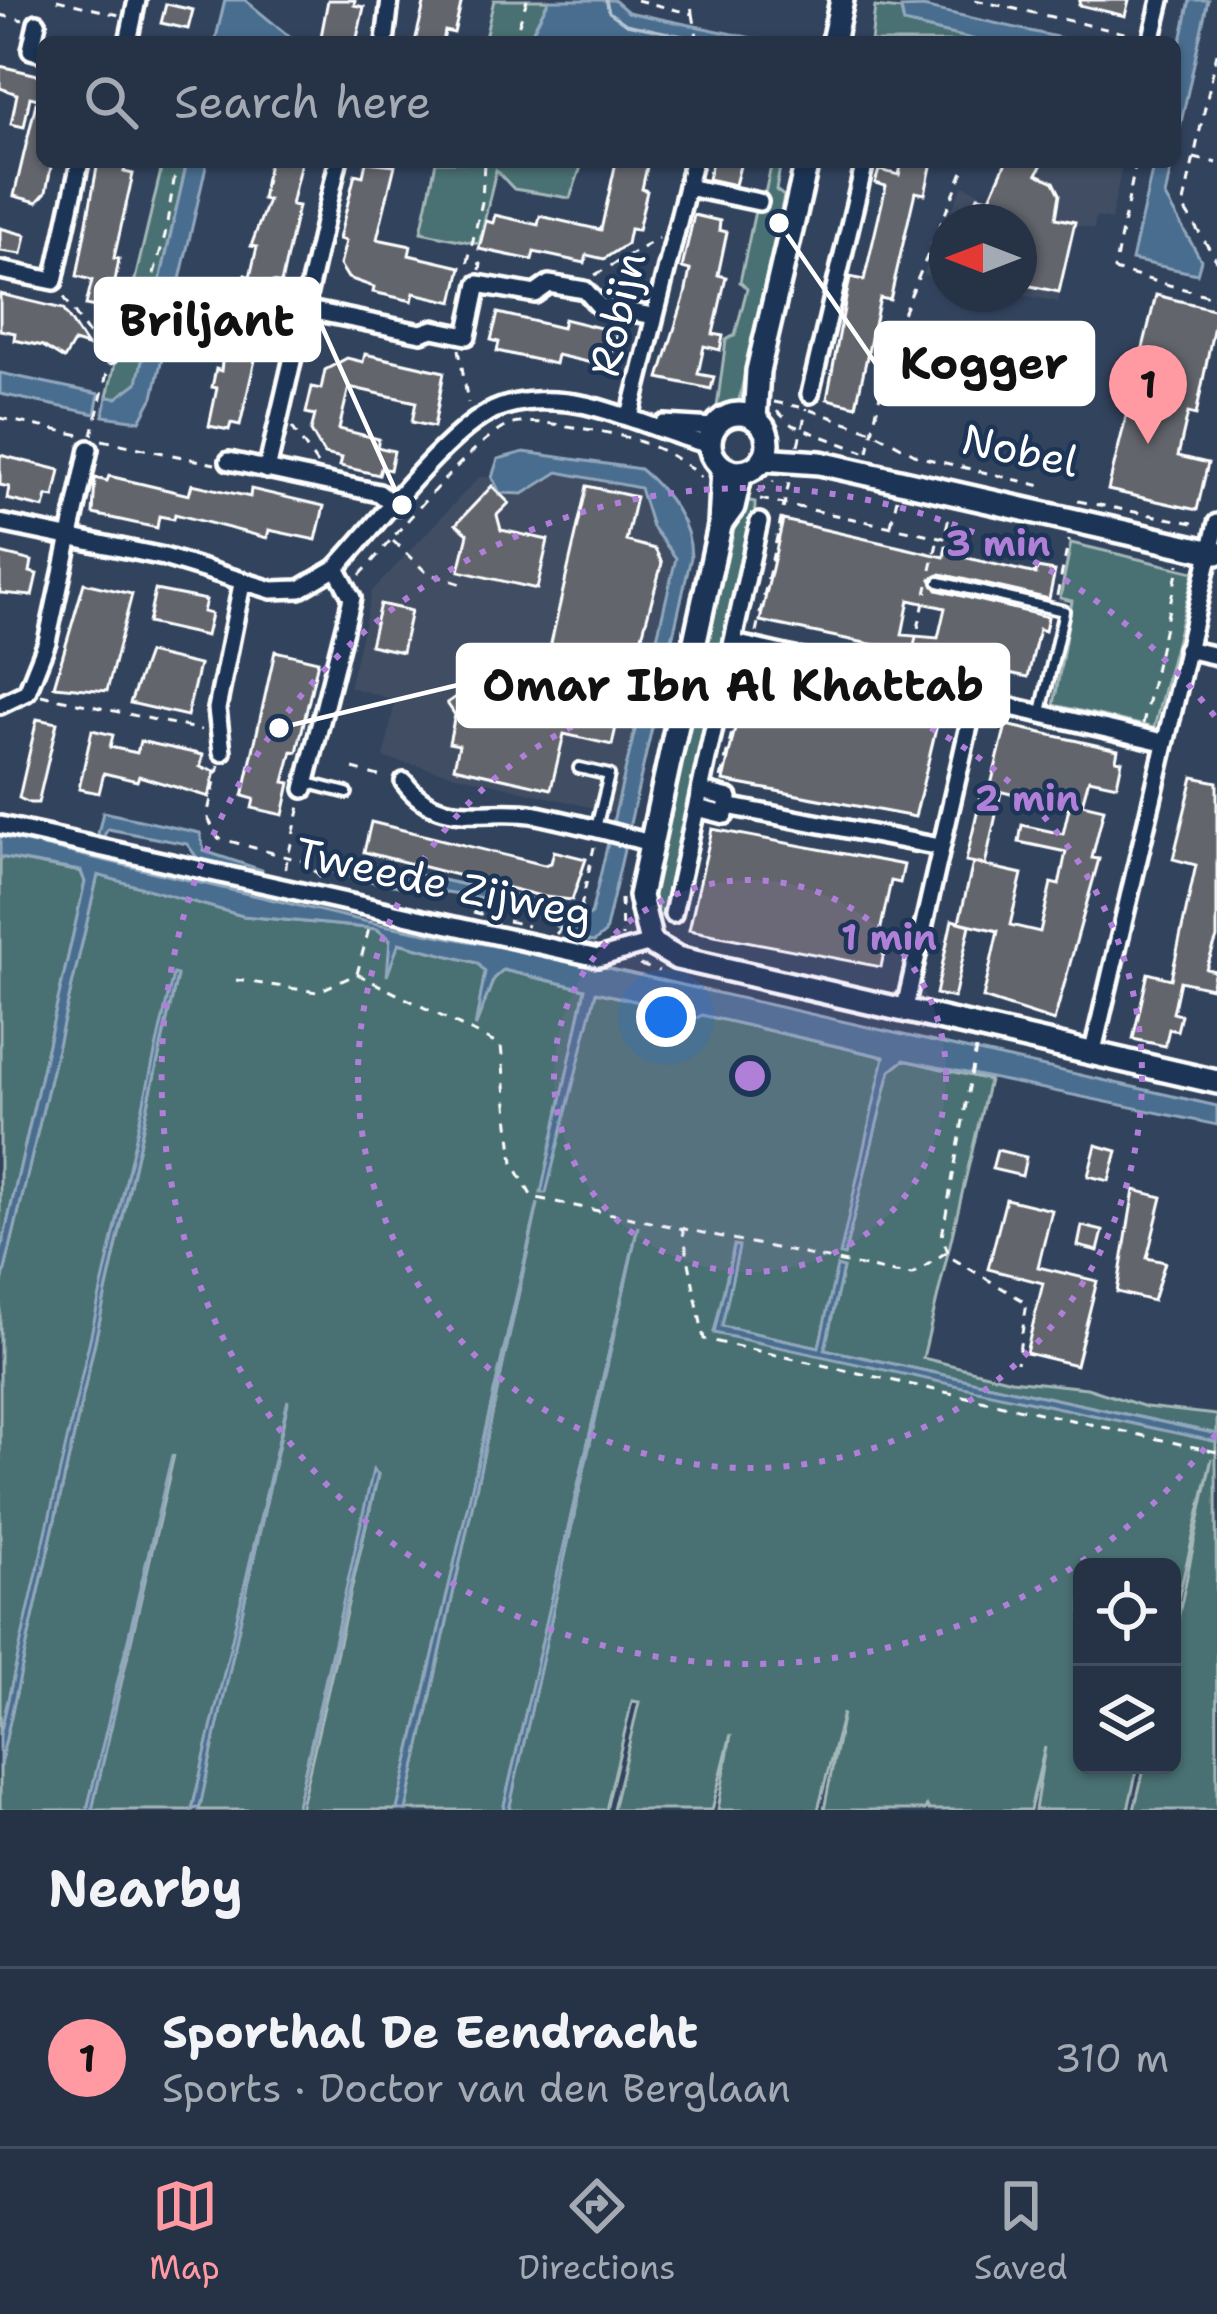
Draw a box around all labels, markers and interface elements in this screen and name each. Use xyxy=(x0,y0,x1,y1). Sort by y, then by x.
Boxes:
search box xyxy=(36,36,1181,168)
icon: search xyxy=(78,69,144,135)
text: Search here xyxy=(174,72,431,132)
north arrow xyxy=(929,204,1037,312)
street label: Robijn xyxy=(576,246,658,382)
callout: Briljant xyxy=(96,279,319,360)
text: Briljant xyxy=(119,290,295,350)
callout: Kogger xyxy=(876,323,1093,404)
text: Kogger xyxy=(900,333,1068,393)
pin: 1 xyxy=(1109,345,1187,444)
street label: Nobel xyxy=(957,410,1084,490)
text: 3 min xyxy=(946,519,1051,568)
callout: Omar Ibn Al Khattab xyxy=(458,645,1008,726)
text: Omar Ibn Al Khattab xyxy=(482,655,984,715)
text: 2 min xyxy=(975,774,1080,823)
street label: Tweede Zijweg xyxy=(290,824,598,942)
text: 1 min xyxy=(841,913,937,962)
your location xyxy=(636,987,696,1047)
centre of rings xyxy=(729,1055,771,1097)
map controls xyxy=(1073,1558,1181,1774)
button: locate xyxy=(1073,1558,1181,1666)
button: layers xyxy=(1073,1666,1181,1774)
text: Nearby xyxy=(48,1854,243,1922)
text: Sporthal De Eendracht xyxy=(162,2002,698,2062)
text: 1 xyxy=(78,2032,96,2084)
text: 310 m xyxy=(1054,2032,1169,2084)
text: Sports · Doctor van den Berglaan xyxy=(162,2062,791,2114)
tab: Map xyxy=(149,2173,220,2290)
tab: Directions xyxy=(518,2173,676,2290)
tab: Saved xyxy=(974,2173,1068,2290)

